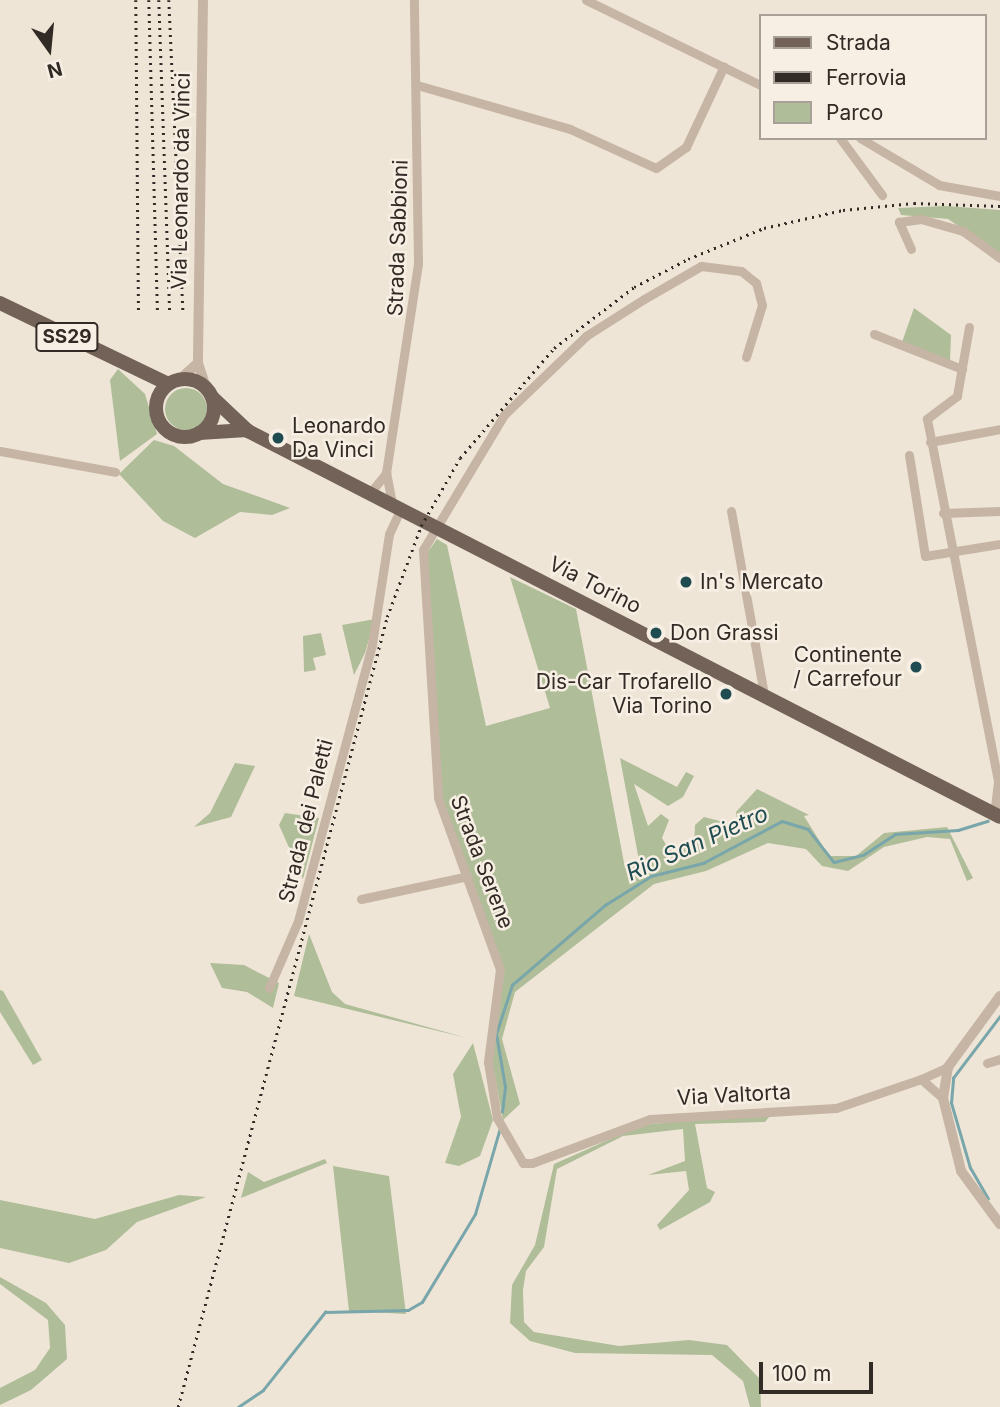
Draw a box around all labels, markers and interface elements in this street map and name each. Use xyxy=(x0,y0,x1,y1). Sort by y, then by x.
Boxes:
north arrow xyxy=(14,14,84,84)
legend xyxy=(758,14,986,140)
text: Strada xyxy=(826,30,891,55)
text: N xyxy=(45,57,65,83)
text: Ferrovia xyxy=(826,65,906,90)
street label: Via Leonardo da Vinci xyxy=(167,72,195,290)
text: Parco xyxy=(826,100,883,125)
street label: Strada Sabbioni xyxy=(383,159,413,317)
road number: SS29 xyxy=(34,322,100,352)
place label: Leonardo Da Vinci xyxy=(292,413,386,463)
marker: Leonardo Da Vinci xyxy=(270,430,286,446)
street label: Via Torino xyxy=(545,551,645,619)
place label: In's Mercato xyxy=(700,569,823,595)
marker: In's Mercato xyxy=(678,574,694,590)
place label: Don Grassi xyxy=(670,620,779,646)
marker: Don Grassi xyxy=(648,625,664,641)
place label: Continente / Carrefour xyxy=(793,642,902,692)
marker: Continente / Carrefour xyxy=(908,659,924,675)
place label: Dis-Car Trofarello Via Torino xyxy=(536,669,712,719)
marker: Dis-Car Trofarello Via Torino xyxy=(718,686,734,702)
street label: Strada dei Paletti xyxy=(274,737,338,905)
street label: Strada Serene xyxy=(445,792,519,932)
water label: Rio San Pietro xyxy=(622,799,772,887)
street label: Via Valtorta xyxy=(676,1079,792,1111)
scale bar xyxy=(762,1348,876,1392)
text: 100 m xyxy=(772,1361,831,1386)

